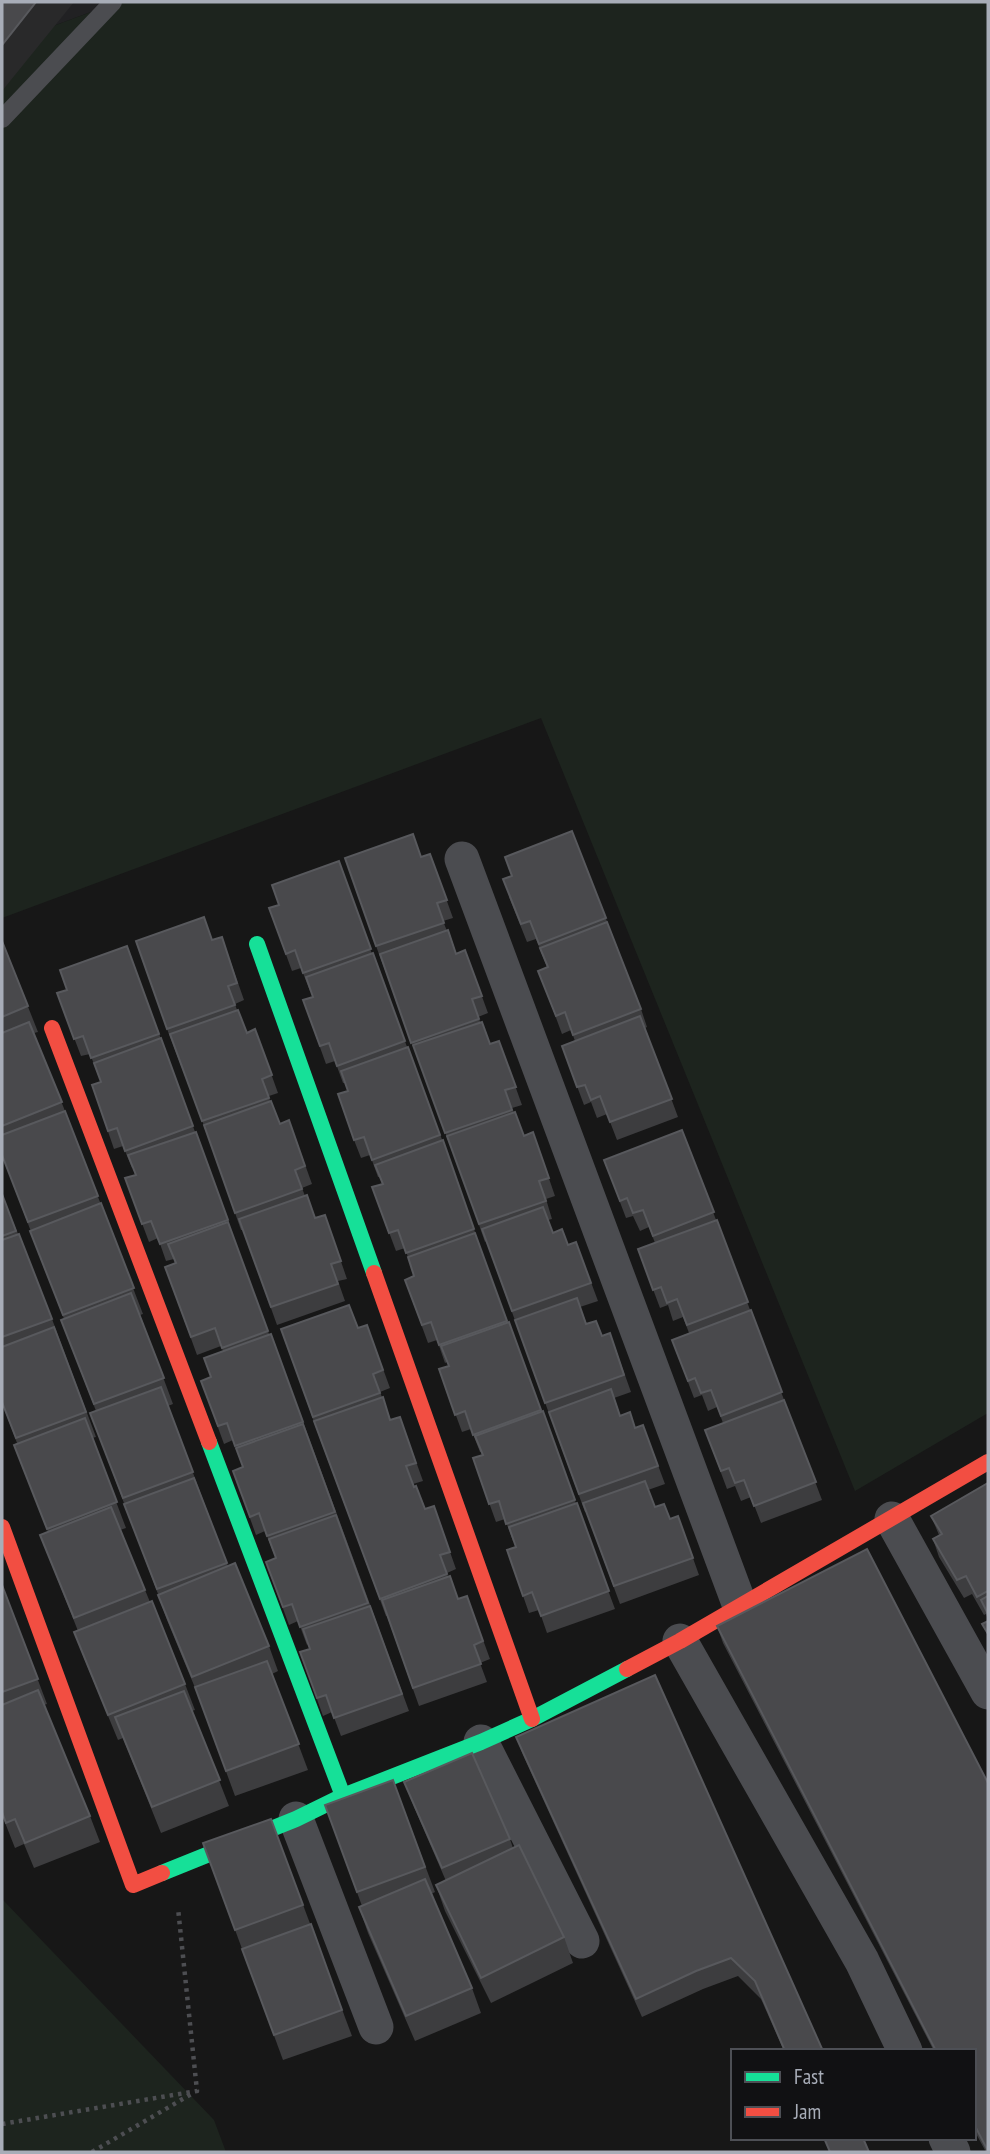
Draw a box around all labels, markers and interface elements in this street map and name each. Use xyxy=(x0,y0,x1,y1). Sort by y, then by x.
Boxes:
legend xyxy=(731,2049,976,2140)
text: Fast xyxy=(794,2063,824,2090)
text: Jam xyxy=(793,2098,821,2125)

